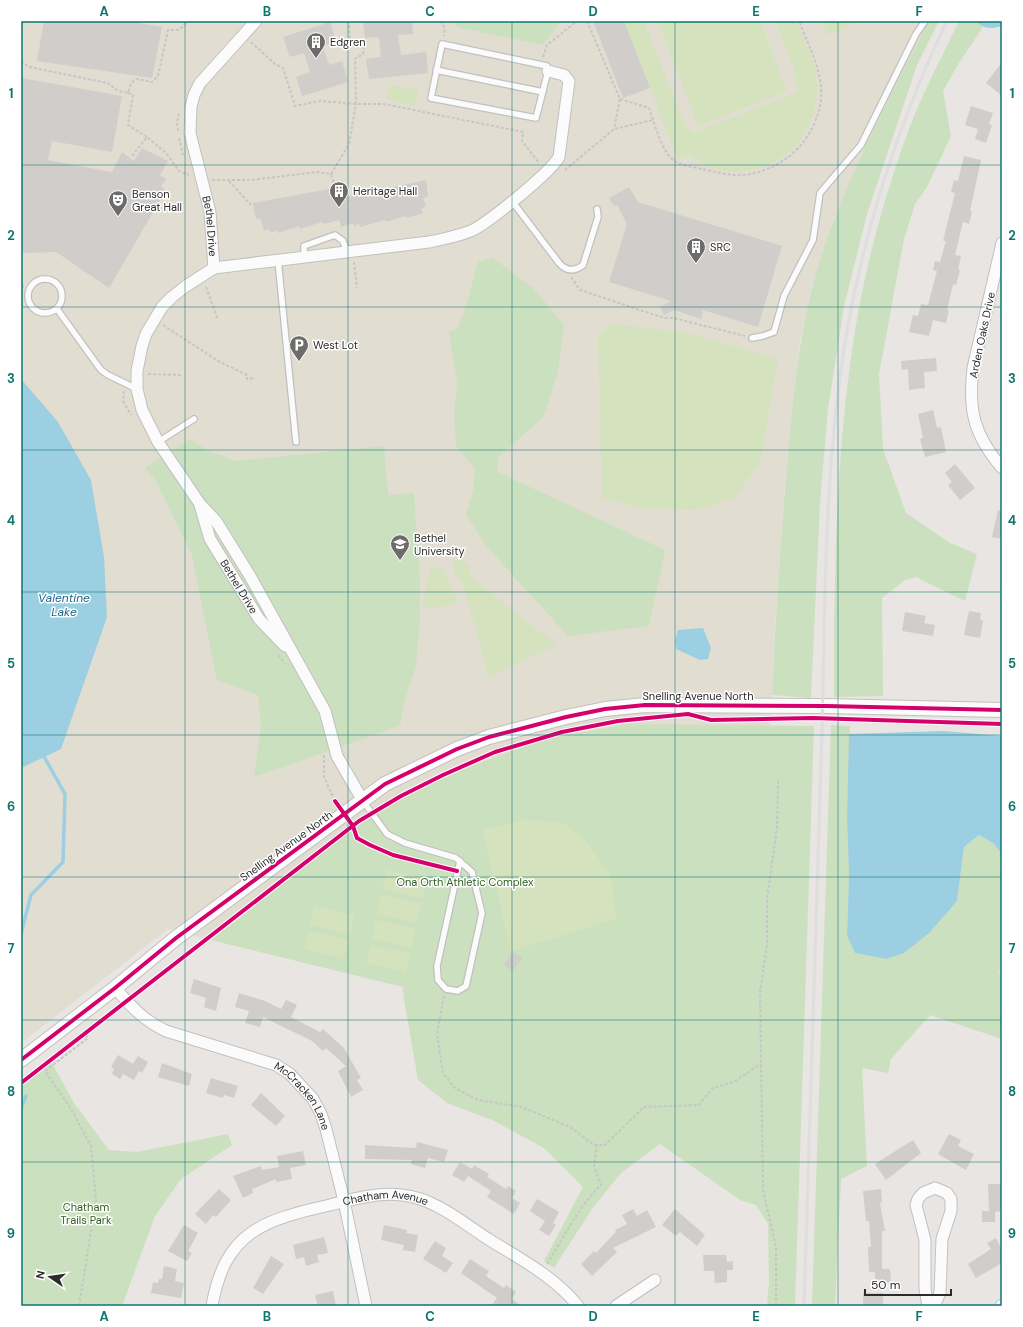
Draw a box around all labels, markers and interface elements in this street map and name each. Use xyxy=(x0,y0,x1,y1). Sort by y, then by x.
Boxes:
text: A xyxy=(99,3,109,20)
text: B xyxy=(263,3,271,20)
text: C xyxy=(425,3,435,20)
text: D xyxy=(588,3,598,20)
text: E xyxy=(752,3,760,20)
text: F xyxy=(915,3,923,20)
building icon: Edgren xyxy=(305,31,327,59)
place label: Edgren xyxy=(330,35,366,49)
text: 1 xyxy=(9,85,13,102)
text: 1 xyxy=(1010,85,1014,102)
building icon: Heritage Hall xyxy=(328,180,350,208)
place label: Heritage Hall xyxy=(353,184,417,198)
place label: Benson Great Hall xyxy=(132,187,182,214)
theatre icon: Benson Great Hall xyxy=(107,189,129,217)
street label: Bethel Drive xyxy=(199,194,220,257)
text: 2 xyxy=(7,227,15,244)
text: 2 xyxy=(1008,227,1016,244)
building icon: SRC xyxy=(685,236,707,264)
place label: SRC xyxy=(710,240,731,254)
street label: Arden Oaks Drive xyxy=(966,291,998,379)
parking icon: West Lot xyxy=(288,334,310,362)
place label: West Lot xyxy=(313,338,358,352)
text: 3 xyxy=(7,370,15,387)
text: 3 xyxy=(1008,370,1016,387)
text: 4 xyxy=(7,512,15,529)
text: 4 xyxy=(1008,512,1016,529)
place label: Bethel University xyxy=(414,531,465,558)
school or university icon: Bethel University xyxy=(389,533,411,561)
street label: Bethel Drive xyxy=(217,557,261,616)
water label: Valentine Lake xyxy=(38,590,90,620)
text: 5 xyxy=(7,655,15,672)
text: 5 xyxy=(1008,655,1016,672)
street label: Snelling Avenue North xyxy=(642,689,754,703)
text: 6 xyxy=(7,798,15,815)
text: 6 xyxy=(1008,798,1016,815)
street label: Snelling Avenue North xyxy=(237,808,335,884)
park label: Ona Orth Athletic Complex xyxy=(396,875,534,889)
text: 7 xyxy=(8,940,15,957)
text: 7 xyxy=(1009,940,1016,957)
street label: McCracken Lane xyxy=(272,1059,333,1132)
text: 8 xyxy=(7,1083,15,1100)
text: 8 xyxy=(1008,1083,1016,1100)
street label: Chatham Avenue xyxy=(341,1187,431,1208)
park label: Chatham Trails Park xyxy=(61,1200,112,1227)
text: 9 xyxy=(7,1225,15,1242)
text: 9 xyxy=(1008,1225,1016,1242)
north arrow xyxy=(30,1257,70,1297)
text: N xyxy=(33,1269,48,1280)
scale bar xyxy=(865,1271,951,1297)
text: 50 m xyxy=(871,1277,900,1293)
text: A xyxy=(99,1308,109,1325)
text: B xyxy=(263,1308,271,1325)
text: C xyxy=(425,1308,435,1325)
text: D xyxy=(588,1308,598,1325)
text: E xyxy=(752,1308,760,1325)
text: F xyxy=(915,1308,923,1325)

